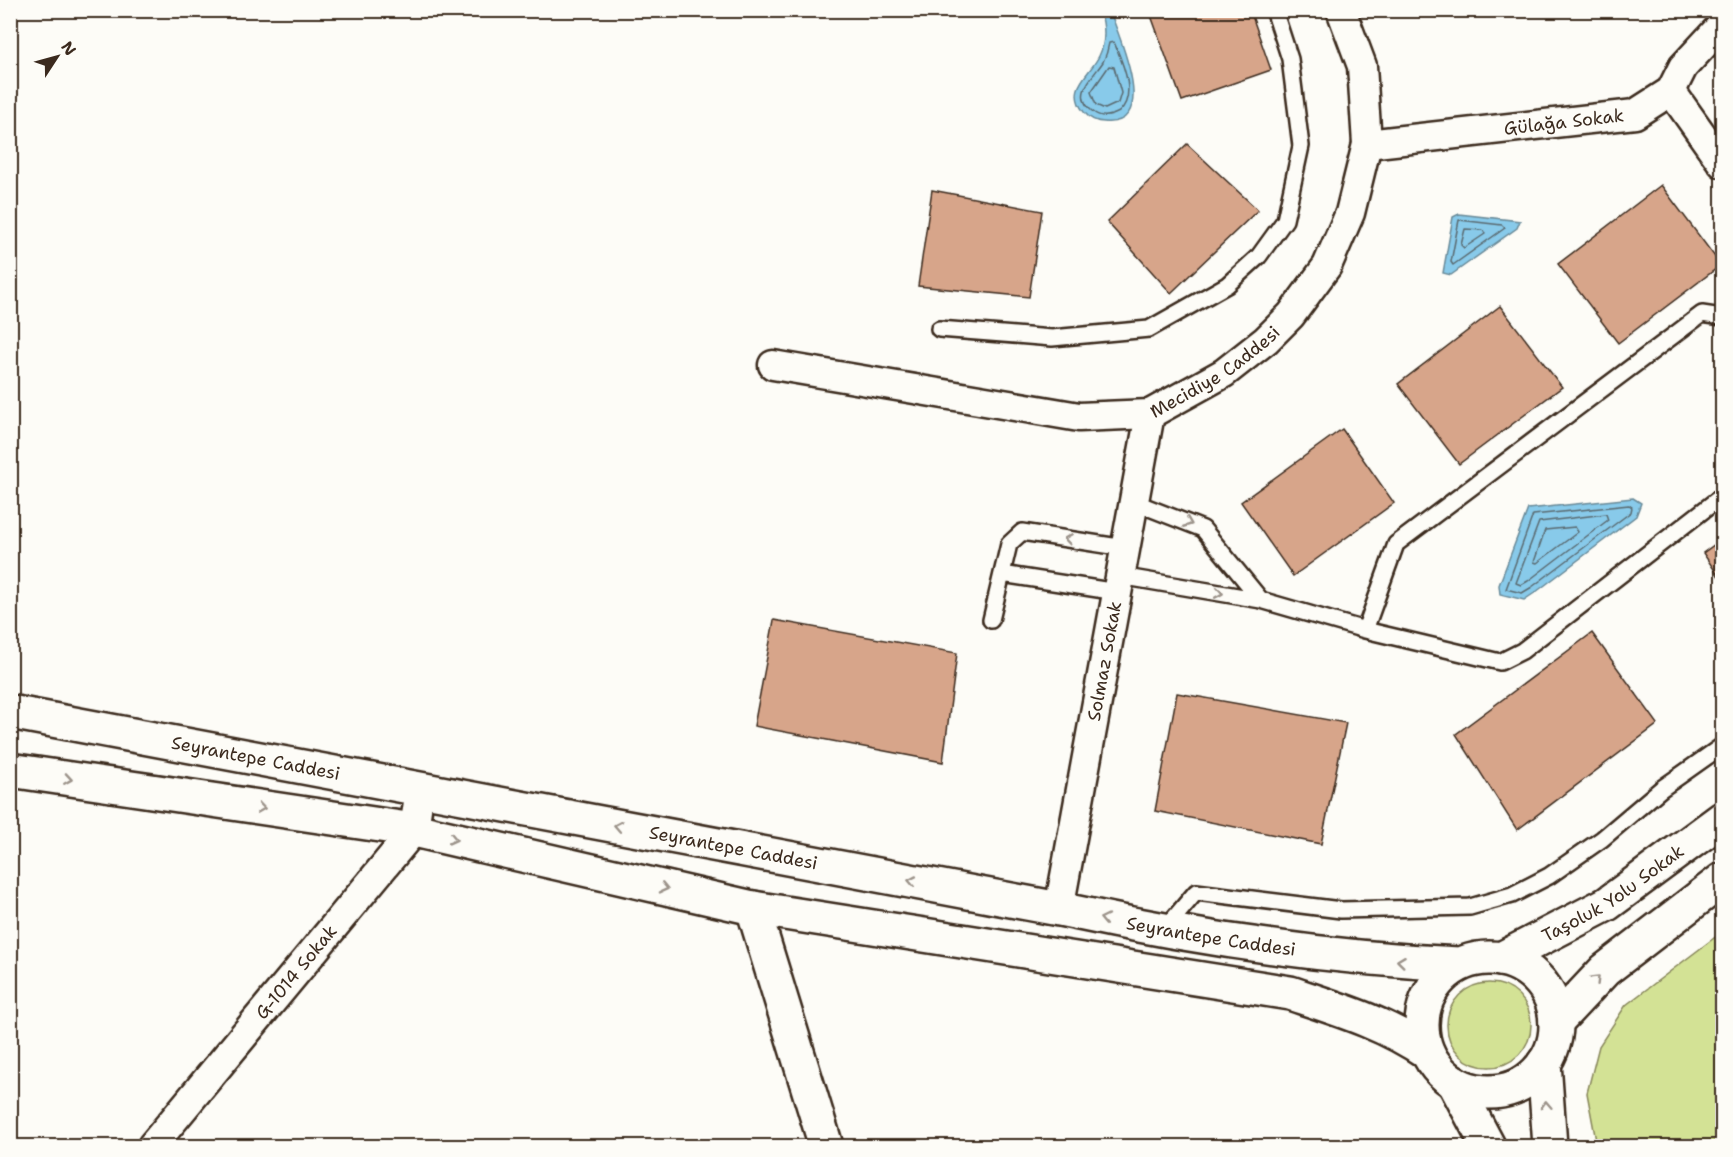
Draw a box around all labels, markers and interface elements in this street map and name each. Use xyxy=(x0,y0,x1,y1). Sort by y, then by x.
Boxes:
north arrow xyxy=(27,27,87,87)
text: N xyxy=(57,37,81,60)
street label: Gülağa Sokak xyxy=(1502,103,1625,141)
street label: Mecidiye Caddesi xyxy=(1146,321,1285,424)
one-way arrow xyxy=(1182,516,1193,529)
one-way arrow xyxy=(1063,533,1072,545)
one-way arrow xyxy=(1214,586,1224,599)
street label: Solmaz Sokak xyxy=(1082,599,1127,723)
street label: Seyrantepe Caddesi xyxy=(169,731,342,786)
one-way arrow xyxy=(64,772,73,784)
one-way arrow xyxy=(256,801,266,813)
one-way arrow xyxy=(613,820,623,833)
street label: Seyrantepe Caddesi xyxy=(647,820,820,875)
one-way arrow xyxy=(448,832,458,845)
street label: Taşoluk Yolu Sokak xyxy=(1538,839,1689,948)
one-way arrow xyxy=(908,875,918,888)
one-way arrow xyxy=(659,880,669,893)
street label: Seyrantepe Caddesi xyxy=(1124,911,1297,962)
one-way arrow xyxy=(1099,913,1109,926)
street label: G-1014 Sokak xyxy=(250,920,342,1024)
one-way arrow xyxy=(1396,955,1405,968)
one-way arrow xyxy=(1588,976,1599,987)
one-way arrow xyxy=(1539,1100,1552,1109)

